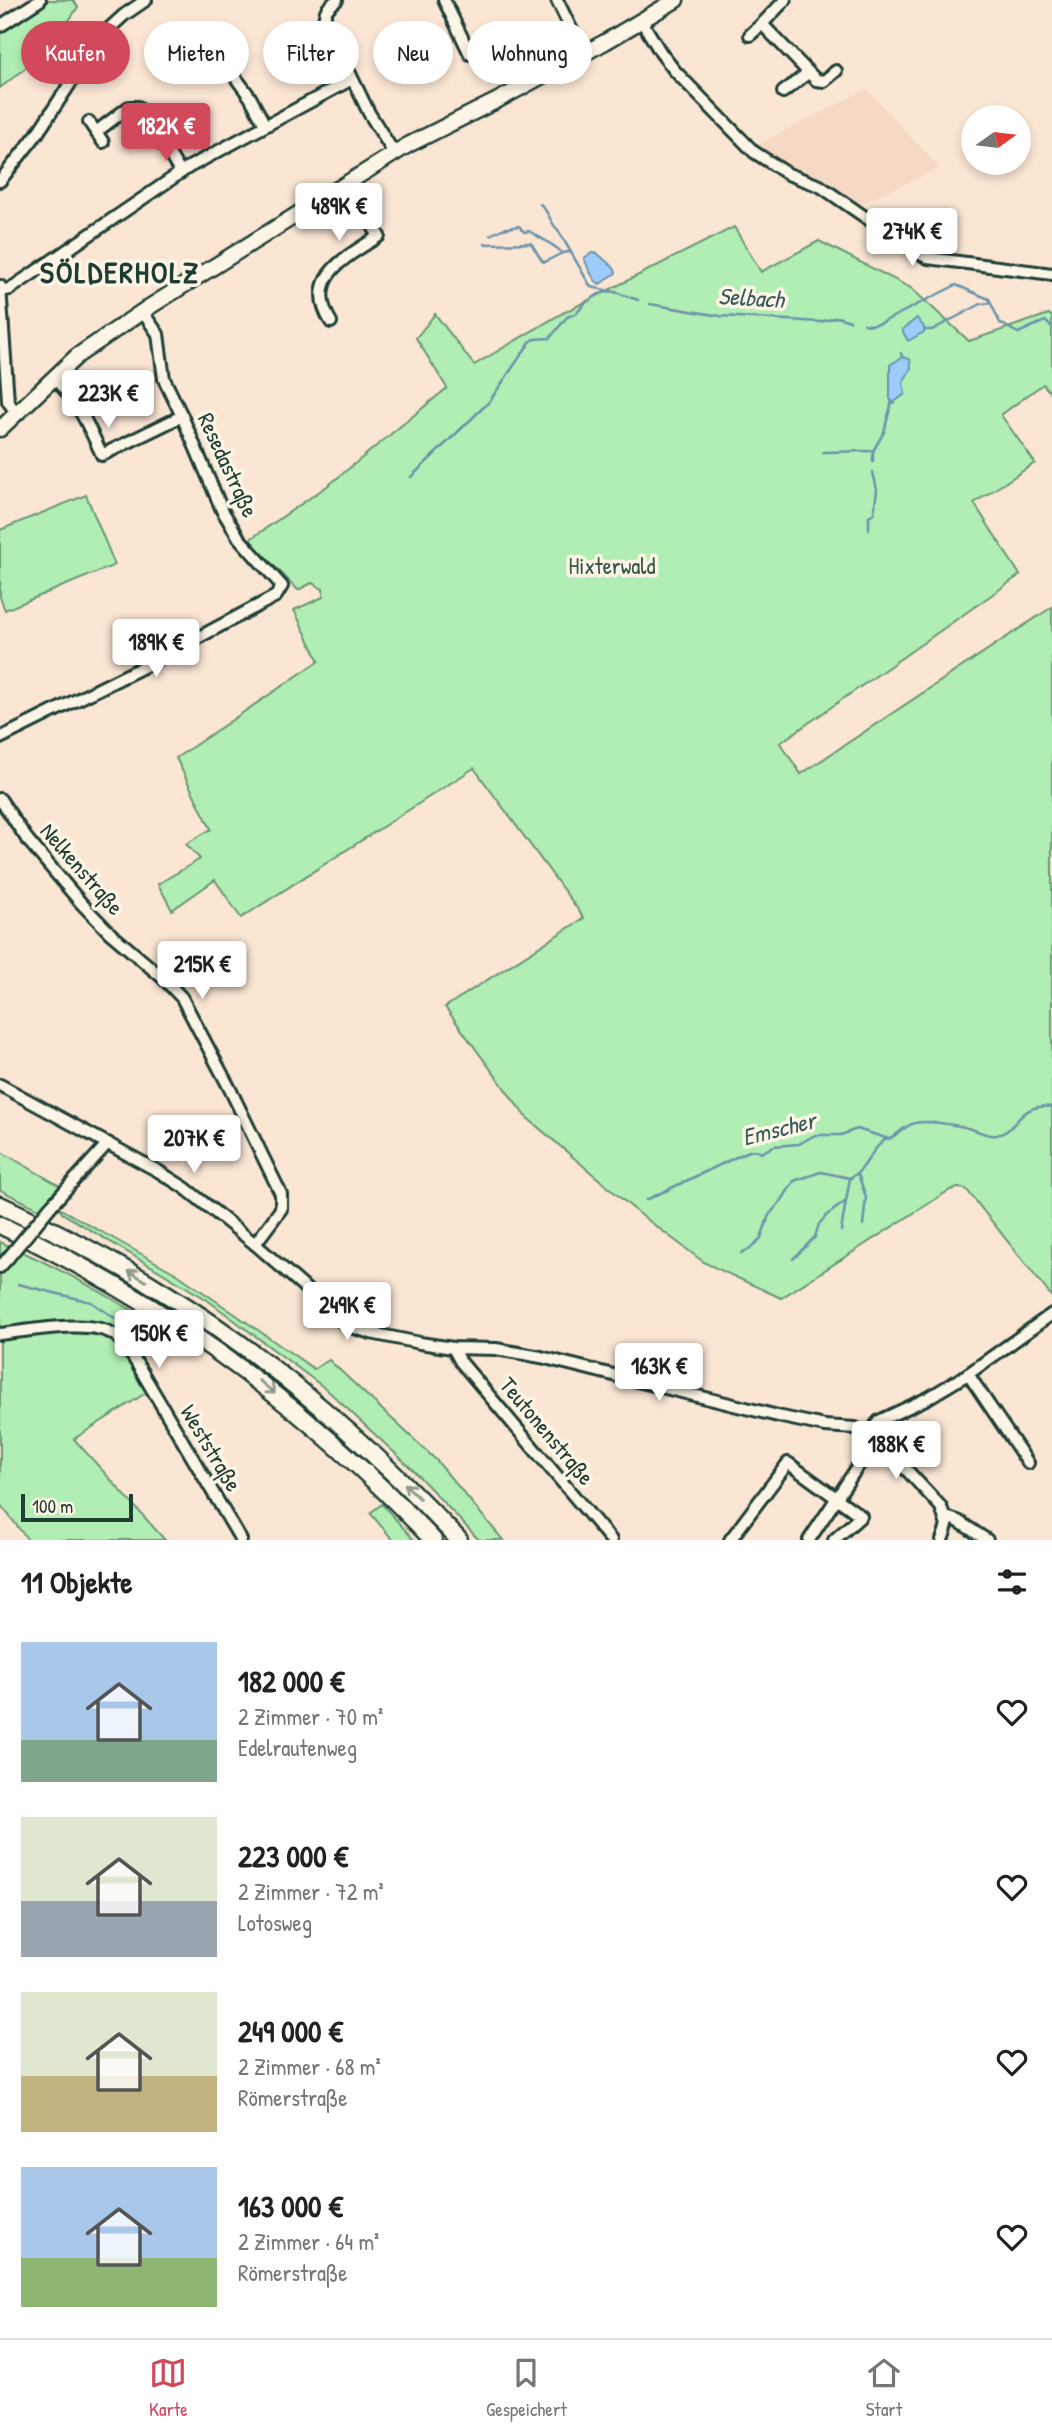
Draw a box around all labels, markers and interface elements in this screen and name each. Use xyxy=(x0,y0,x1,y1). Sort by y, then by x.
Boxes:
chip: Kaufen xyxy=(21,21,130,84)
chip: Mieten xyxy=(144,21,249,84)
chip: Filter xyxy=(263,21,359,84)
chip: Neu xyxy=(373,21,453,84)
chip: Wohnung xyxy=(467,21,592,84)
pin: 182K € xyxy=(109,104,223,163)
north arrow xyxy=(961,105,1031,175)
map controls xyxy=(961,105,1031,175)
text: 182K € xyxy=(137,110,195,141)
pin: 489K € xyxy=(282,184,396,243)
text: 489K € xyxy=(311,190,367,221)
pin: 274K € xyxy=(855,208,969,268)
text: 274K € xyxy=(882,215,942,246)
district label: SÖLDERHOLZ xyxy=(40,252,200,292)
water label: Selbach xyxy=(717,279,787,315)
pin: 223K € xyxy=(51,370,165,430)
text: 223K € xyxy=(78,377,138,408)
street label: Resedastraße xyxy=(191,408,266,522)
park label: Hixterwald xyxy=(569,550,655,581)
pin: 189K € xyxy=(99,620,213,679)
text: 189K € xyxy=(128,626,184,657)
street label: Nelkenstraße xyxy=(34,816,131,921)
pin: 215K € xyxy=(145,942,259,1001)
text: 215K € xyxy=(173,948,231,979)
water label: Emscher xyxy=(739,1103,821,1153)
pin: 207K € xyxy=(137,1116,251,1175)
text: 207K € xyxy=(164,1122,224,1153)
one-way arrow xyxy=(127,1268,147,1282)
pin: 249K € xyxy=(290,1282,404,1342)
text: 249K € xyxy=(319,1289,375,1320)
pin: 150K € xyxy=(102,1310,216,1370)
text: 150K € xyxy=(131,1317,187,1348)
pin: 163K € xyxy=(602,1344,716,1403)
text: 163K € xyxy=(631,1350,687,1381)
street label: Teutonenstraße xyxy=(493,1370,602,1491)
one-way arrow xyxy=(257,1380,276,1395)
street label: Weststraße xyxy=(173,1399,249,1497)
pin: 188K € xyxy=(839,1422,953,1481)
text: 188K € xyxy=(868,1428,924,1459)
one-way arrow xyxy=(403,1482,420,1499)
scale bar xyxy=(21,1491,133,1523)
text: 100 m xyxy=(32,1493,73,1519)
text: 11 Objekte xyxy=(21,1562,132,1602)
icon: filters xyxy=(993,1563,1031,1601)
text: 182 000 € xyxy=(238,1661,344,1701)
icon: home xyxy=(77,1670,161,1754)
icon: heart xyxy=(993,1693,1031,1731)
text: 2 Zimmer · 70 m² xyxy=(238,1701,383,1732)
text: Edelrautenweg xyxy=(238,1732,357,1763)
text: 223 000 € xyxy=(238,1836,348,1876)
icon: home xyxy=(77,1845,161,1929)
icon: heart xyxy=(993,1868,1031,1906)
text: 2 Zimmer · 72 m² xyxy=(238,1876,384,1907)
text: Lotosweg xyxy=(238,1907,312,1938)
text: 249 000 € xyxy=(238,2011,343,2051)
icon: home xyxy=(77,2020,161,2104)
icon: heart xyxy=(993,2043,1031,2081)
text: 2 Zimmer · 68 m² xyxy=(238,2051,381,2082)
text: Römerstraße xyxy=(238,2082,347,2113)
text: 163 000 € xyxy=(238,2186,343,2226)
icon: home xyxy=(77,2195,161,2279)
icon: heart xyxy=(993,2218,1031,2256)
text: 2 Zimmer · 64 m² xyxy=(238,2226,379,2257)
text: Römerstraße xyxy=(238,2257,347,2288)
tab: Karte xyxy=(149,2354,188,2422)
tab: Gespeichert xyxy=(486,2354,567,2422)
tab: Start xyxy=(865,2354,903,2422)

